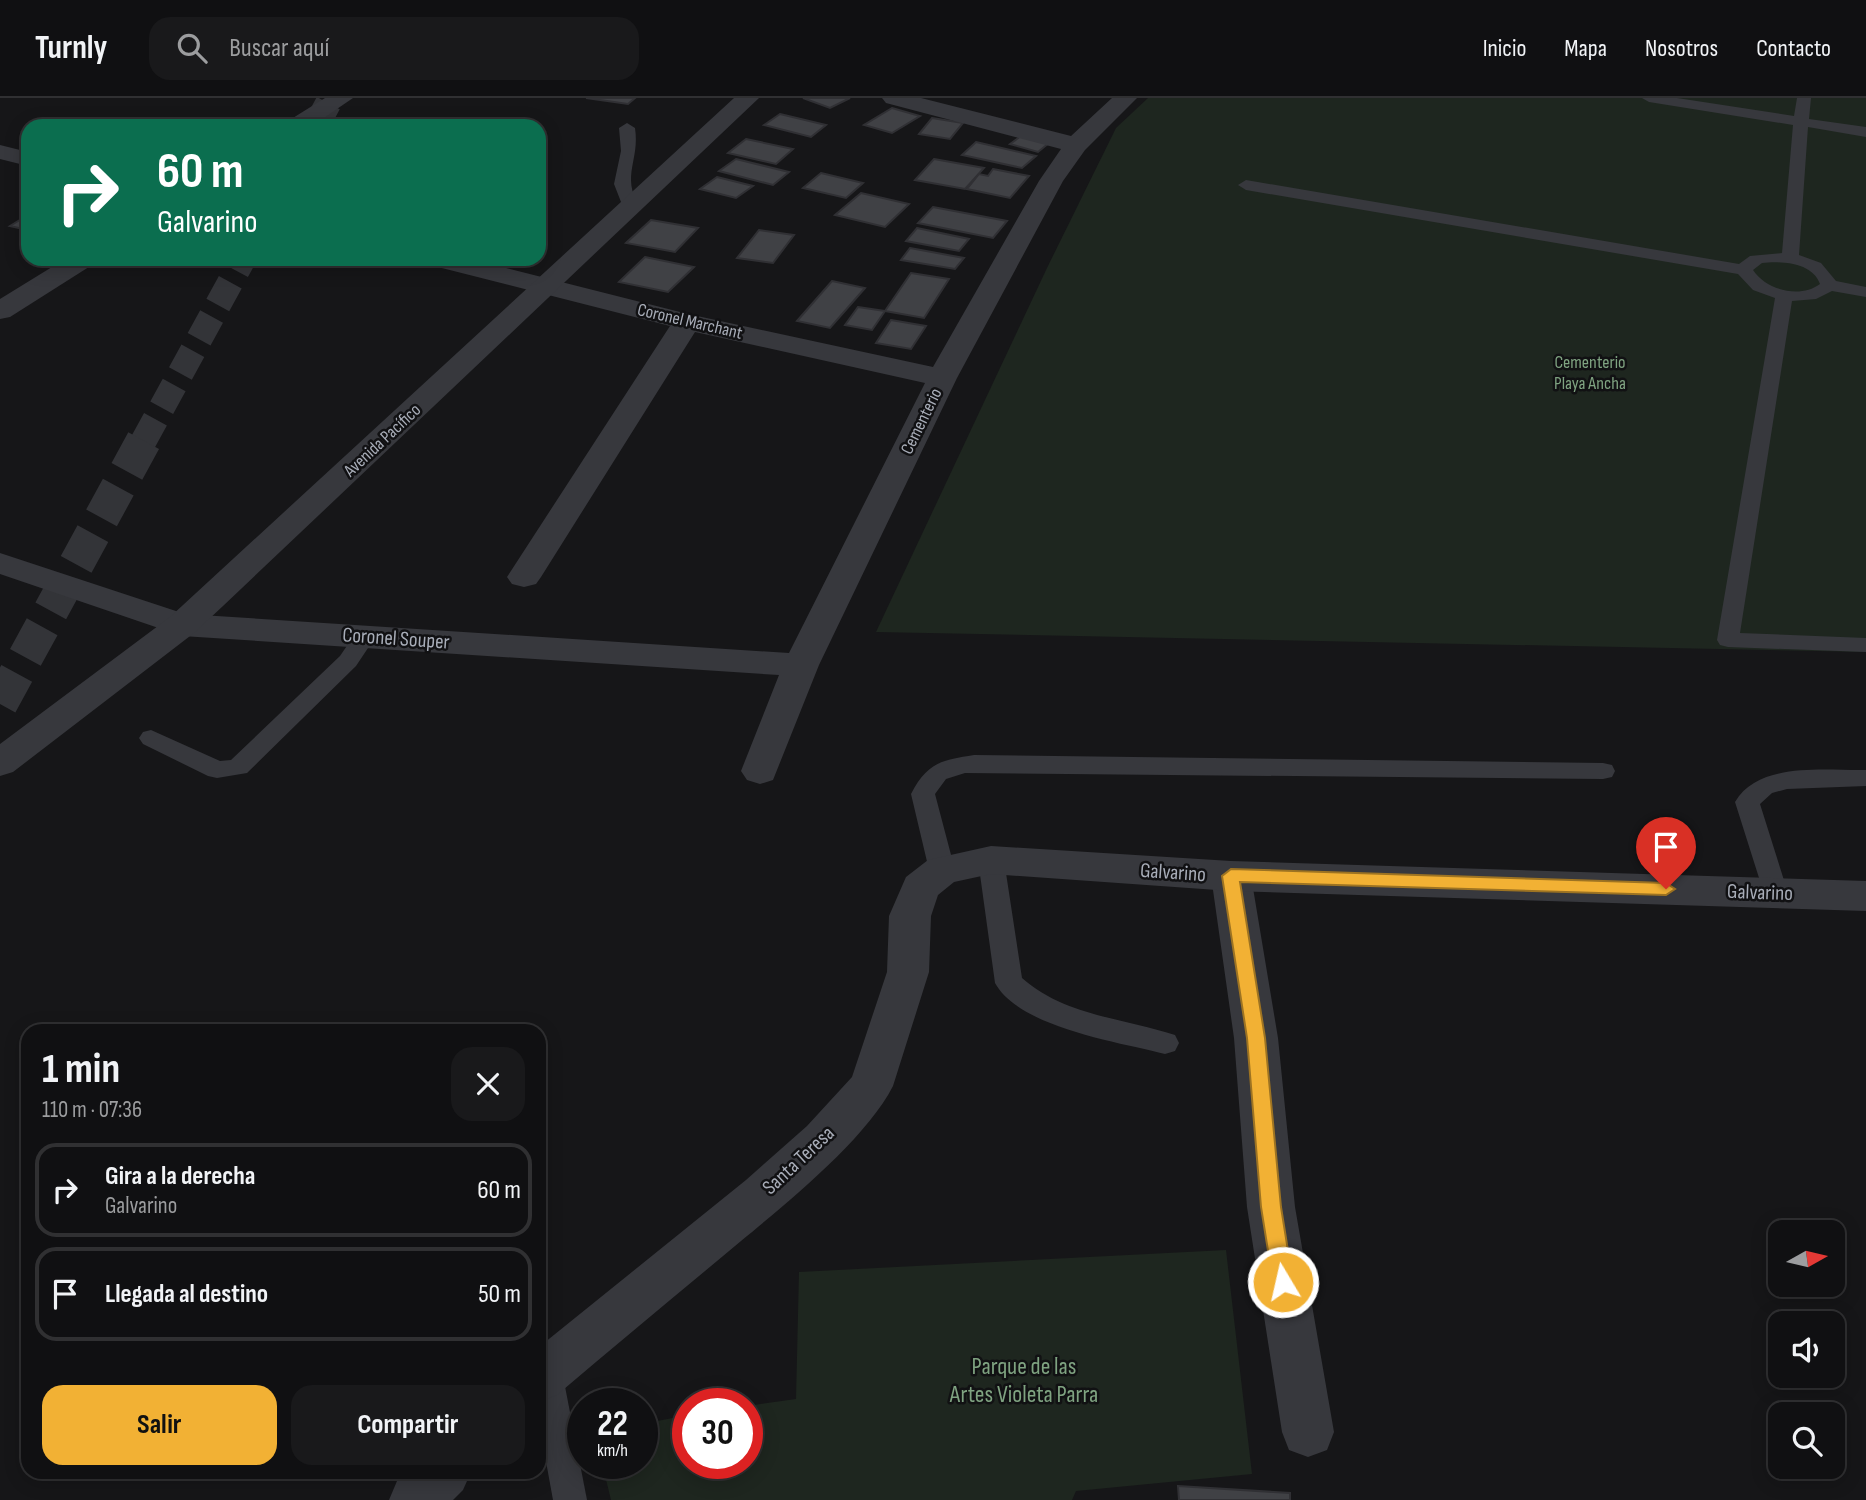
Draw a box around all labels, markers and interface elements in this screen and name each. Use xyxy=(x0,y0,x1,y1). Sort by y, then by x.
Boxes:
search box xyxy=(149,17,639,80)
text: Turnly xyxy=(35,28,107,68)
icon: search xyxy=(173,29,211,67)
text: Buscar aquí xyxy=(229,33,329,64)
text: Inicio xyxy=(1483,34,1526,63)
text: Mapa xyxy=(1564,34,1607,63)
text: Nosotros xyxy=(1645,34,1718,63)
text: Contacto xyxy=(1756,34,1831,63)
text: 60 m xyxy=(157,143,244,202)
icon: right xyxy=(42,147,133,238)
text: Galvarino xyxy=(157,203,257,242)
street label: Coronel Marchant xyxy=(635,299,745,344)
park label: Cementerio Playa Ancha xyxy=(1554,352,1626,394)
street label: Cementerio xyxy=(896,385,946,458)
street label: Avenida Pacífico xyxy=(339,400,425,482)
street label: Coronel Souper xyxy=(342,622,450,655)
pin xyxy=(1636,817,1696,889)
icon: arrive xyxy=(1647,828,1685,866)
street label: Galvarino xyxy=(1139,858,1207,887)
street label: Galvarino xyxy=(1727,879,1793,906)
text: 1 min xyxy=(42,1044,120,1095)
button: close xyxy=(451,1047,525,1121)
text: 110 m · 07:36 xyxy=(42,1096,142,1124)
street label: Santa Teresa xyxy=(757,1121,839,1200)
text: Gira a la derecha xyxy=(105,1161,255,1192)
icon: right xyxy=(46,1171,84,1209)
text: 60 m xyxy=(477,1175,521,1206)
text: Galvarino xyxy=(105,1192,177,1220)
north arrow xyxy=(1768,1220,1844,1297)
map controls xyxy=(1768,1220,1845,1479)
position arrow xyxy=(1246,1245,1320,1319)
icon: arrive xyxy=(46,1275,84,1313)
text: Llegada al destino xyxy=(105,1279,268,1310)
text: 50 m xyxy=(478,1279,521,1310)
button: sound xyxy=(1768,1311,1845,1388)
park label: Parque de las Artes Violeta Parra xyxy=(949,1352,1098,1409)
button: Salir xyxy=(42,1385,277,1465)
button: Compartir xyxy=(291,1385,525,1465)
speed limit sign: 30 xyxy=(672,1388,763,1479)
button: search xyxy=(1768,1402,1845,1479)
text: 22 xyxy=(597,1403,628,1446)
text: km/h xyxy=(597,1440,628,1461)

